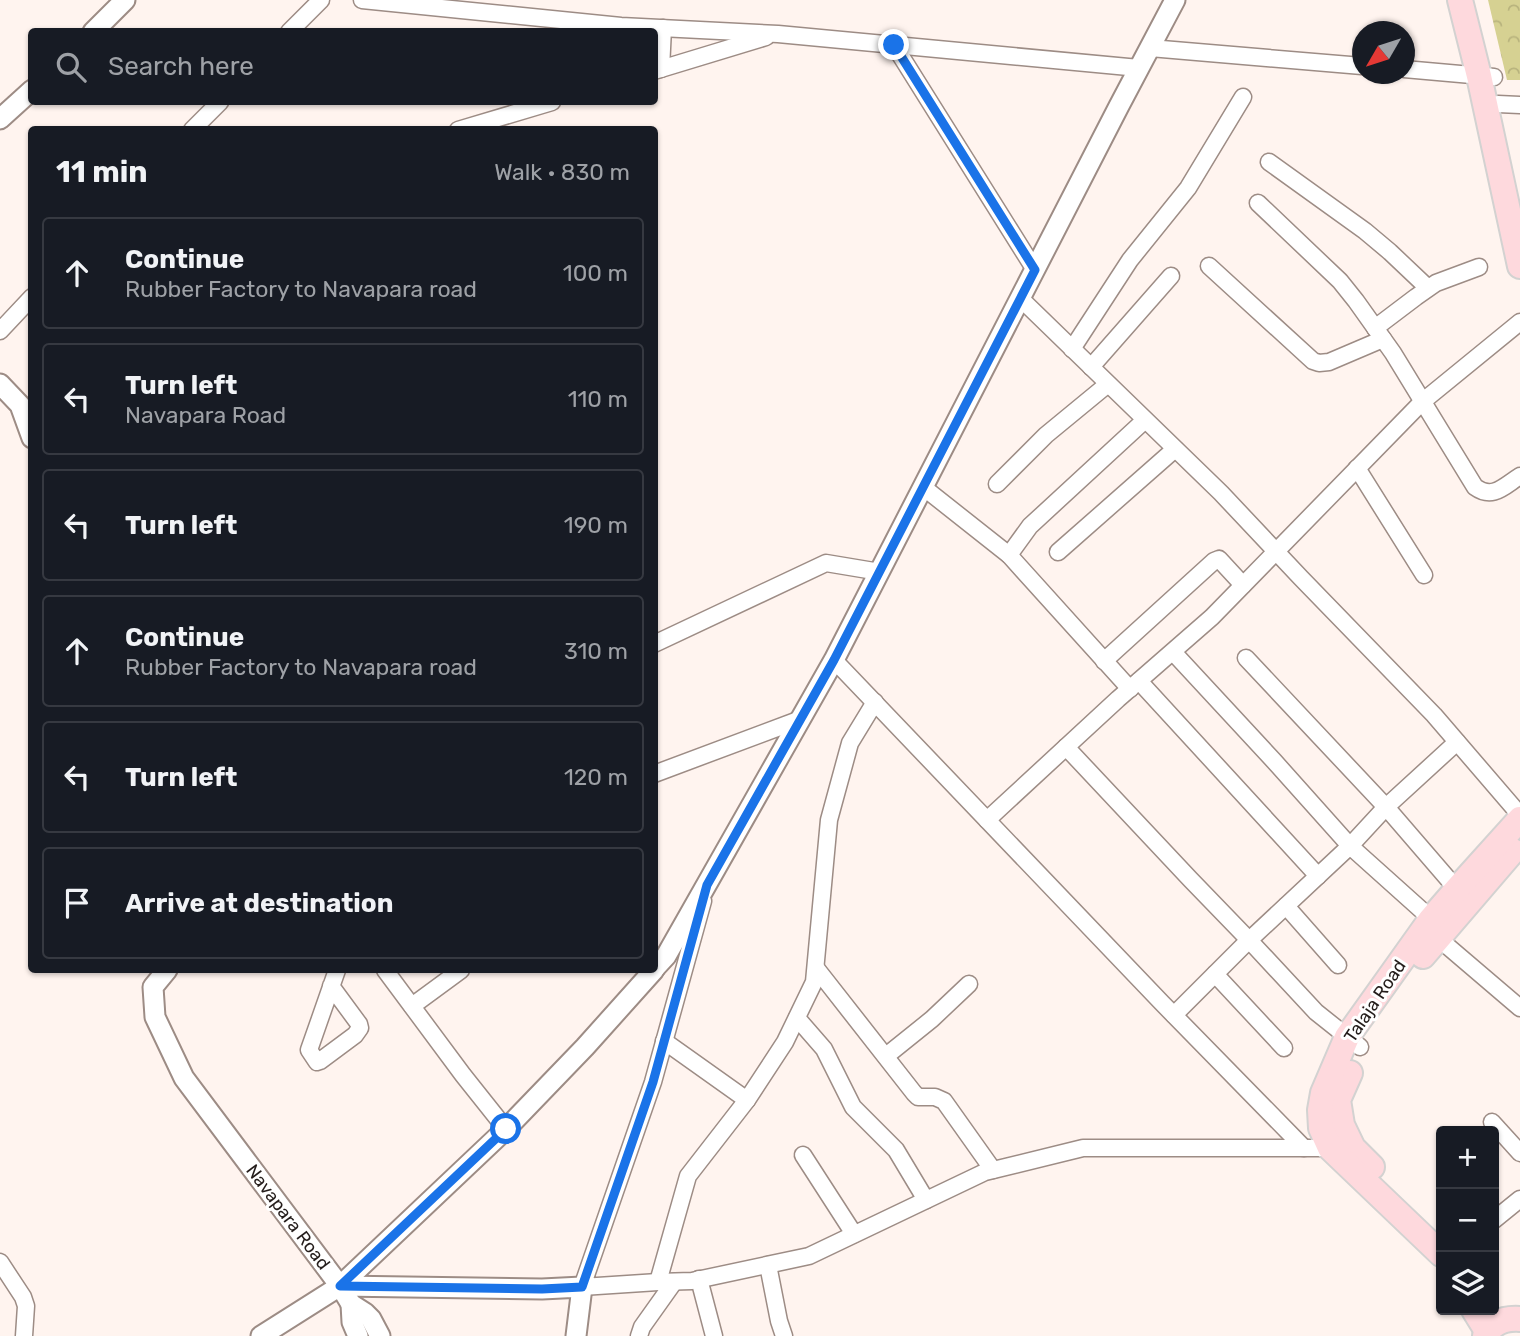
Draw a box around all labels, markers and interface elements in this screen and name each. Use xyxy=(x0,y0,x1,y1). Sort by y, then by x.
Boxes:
north arrow xyxy=(1352,21,1415,84)
search box xyxy=(28,28,658,105)
route end xyxy=(878,29,909,60)
icon: search xyxy=(52,48,90,86)
text: Search here xyxy=(108,51,254,82)
text: 11 min xyxy=(56,154,148,190)
text: Walk · 830 m xyxy=(494,158,630,186)
text: Continue xyxy=(125,244,244,275)
icon: ahead xyxy=(58,254,96,292)
text: 100 m xyxy=(563,259,628,287)
text: Rubber Factory to Navapara road xyxy=(125,275,477,303)
text: Turn left xyxy=(125,370,237,401)
icon: left xyxy=(58,380,96,418)
text: 110 m xyxy=(568,385,628,413)
text: Navapara Road xyxy=(125,401,286,429)
icon: left xyxy=(58,506,96,544)
text: Turn left xyxy=(125,510,237,541)
text: 190 m xyxy=(564,511,628,539)
text: Continue xyxy=(125,622,244,653)
icon: ahead xyxy=(58,632,96,670)
text: 310 m xyxy=(564,637,628,665)
text: Rubber Factory to Navapara road xyxy=(125,653,477,681)
icon: left xyxy=(58,758,96,796)
text: Turn left xyxy=(125,762,237,793)
text: 120 m xyxy=(564,763,628,791)
icon: arrive xyxy=(58,884,96,922)
text: Arrive at destination xyxy=(125,888,393,919)
street label: Talaja Road xyxy=(1339,956,1411,1046)
route start xyxy=(490,1113,521,1144)
map controls xyxy=(1436,1126,1499,1315)
button: + xyxy=(1436,1126,1499,1189)
street label: Navapara Road xyxy=(241,1160,335,1274)
button: − xyxy=(1436,1189,1499,1252)
button: layers xyxy=(1436,1252,1499,1315)

